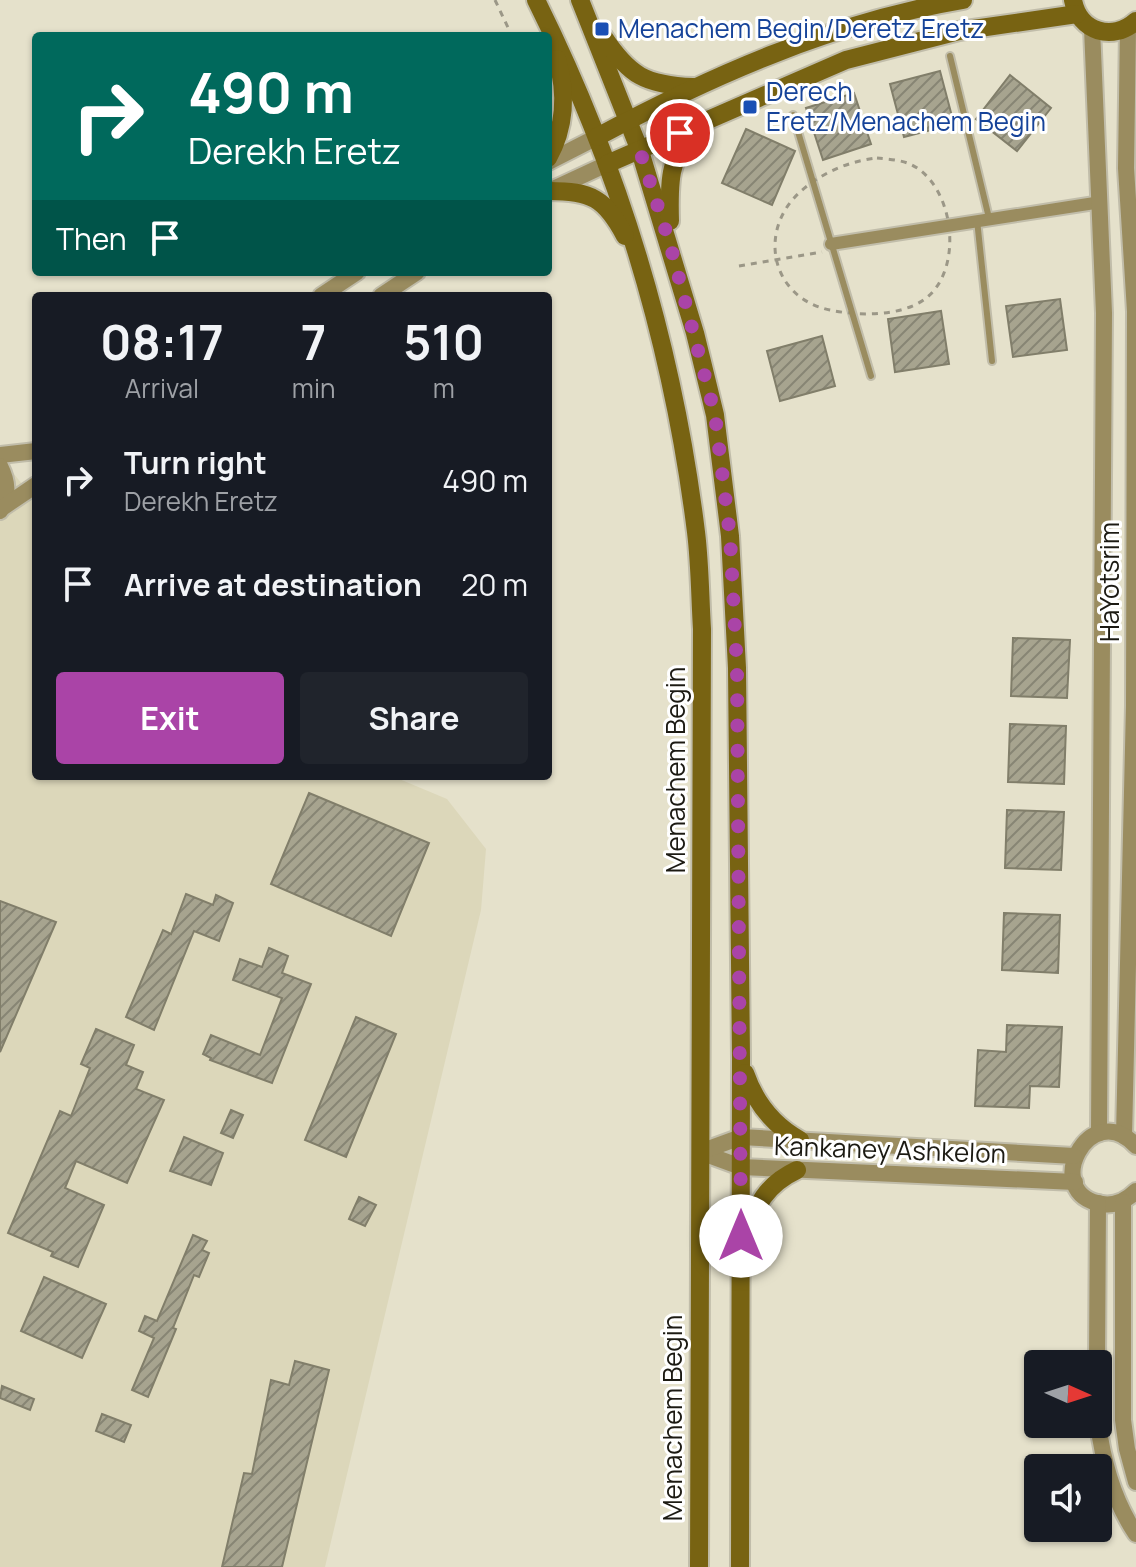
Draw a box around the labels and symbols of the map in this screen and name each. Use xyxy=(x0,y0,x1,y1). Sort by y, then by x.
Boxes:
place label: Menachem Begin/Deretz Eretz xyxy=(618,10,984,46)
marker: Menachem Begin/Deretz Eretz xyxy=(593,20,611,38)
place label: Derech Eretz/Menachem Begin xyxy=(766,73,1046,139)
marker: Derech Eretz/Menachem Begin xyxy=(741,98,759,116)
pin xyxy=(646,99,714,167)
street label: HaYotsrim xyxy=(1091,522,1127,642)
street label: Menachem Begin xyxy=(657,667,693,873)
street label: Kankaney Ashkelon xyxy=(773,1127,1007,1171)
position arrow xyxy=(699,1194,783,1278)
street label: Menachem Begin xyxy=(654,1315,690,1521)
north arrow xyxy=(1024,1350,1112,1438)

